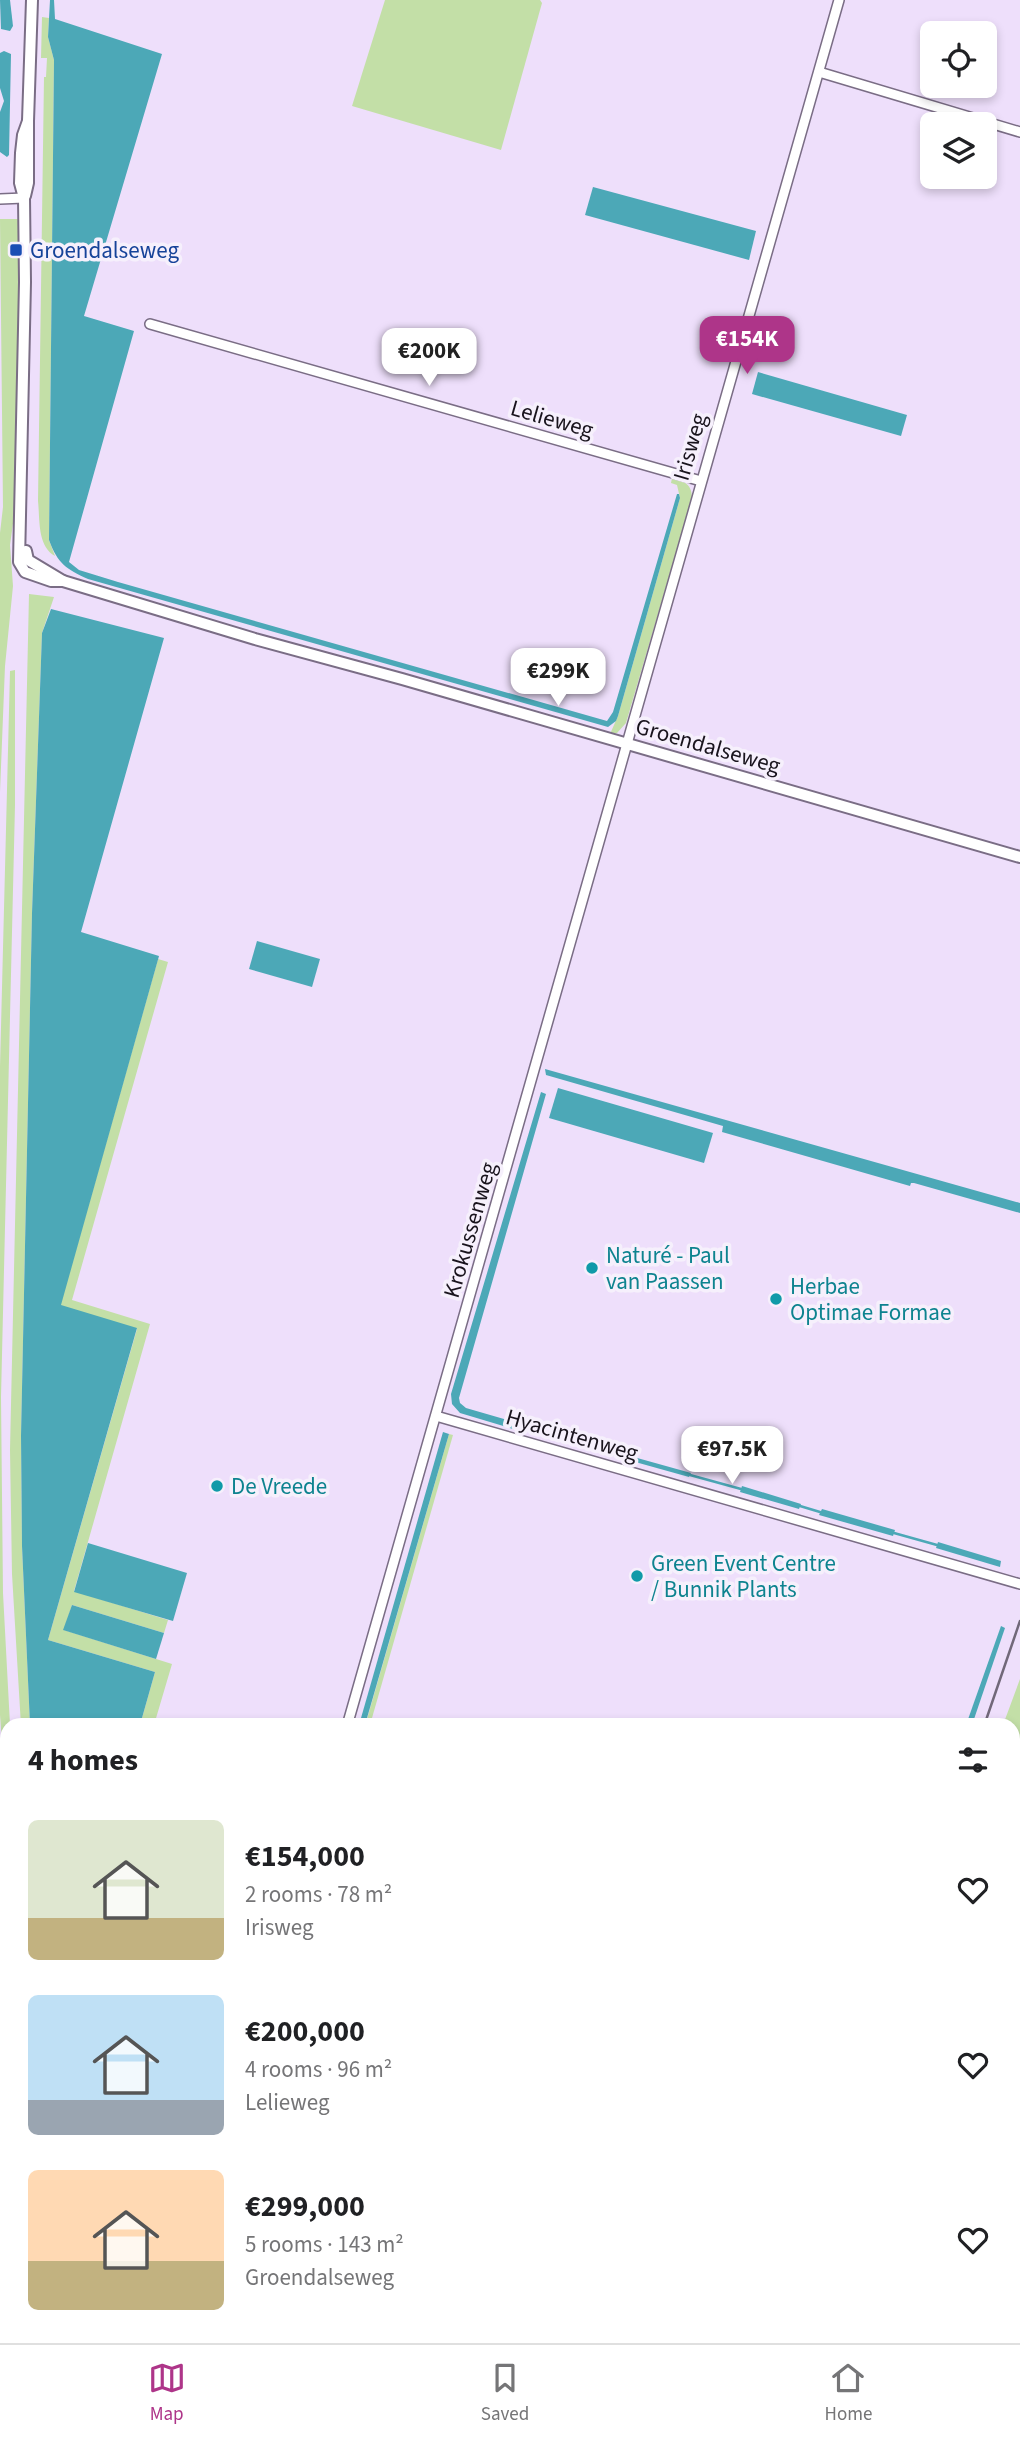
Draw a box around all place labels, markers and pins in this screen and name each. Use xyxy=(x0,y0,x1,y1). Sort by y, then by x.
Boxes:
place label: Groendalseweg xyxy=(30,234,179,267)
marker: Groendalseweg xyxy=(8,242,24,258)
pin: €154K xyxy=(698,316,796,376)
pin: €200K xyxy=(380,328,478,388)
pin: €299K xyxy=(509,648,607,708)
place label: Naturé - Paul van Paassen xyxy=(606,1239,730,1298)
marker: Naturé - Paul van Paassen xyxy=(584,1260,600,1276)
place label: Herbae Optimae Formae xyxy=(790,1270,951,1329)
marker: Herbae Optimae Formae xyxy=(768,1291,784,1307)
pin: €97.5K xyxy=(675,1426,789,1486)
place label: De Vreede xyxy=(231,1470,327,1503)
marker: De Vreede xyxy=(209,1478,225,1494)
place label: Green Event Centre / Bunnik Plants xyxy=(651,1547,836,1606)
marker: Green Event Centre / Bunnik Plants xyxy=(629,1568,645,1584)

